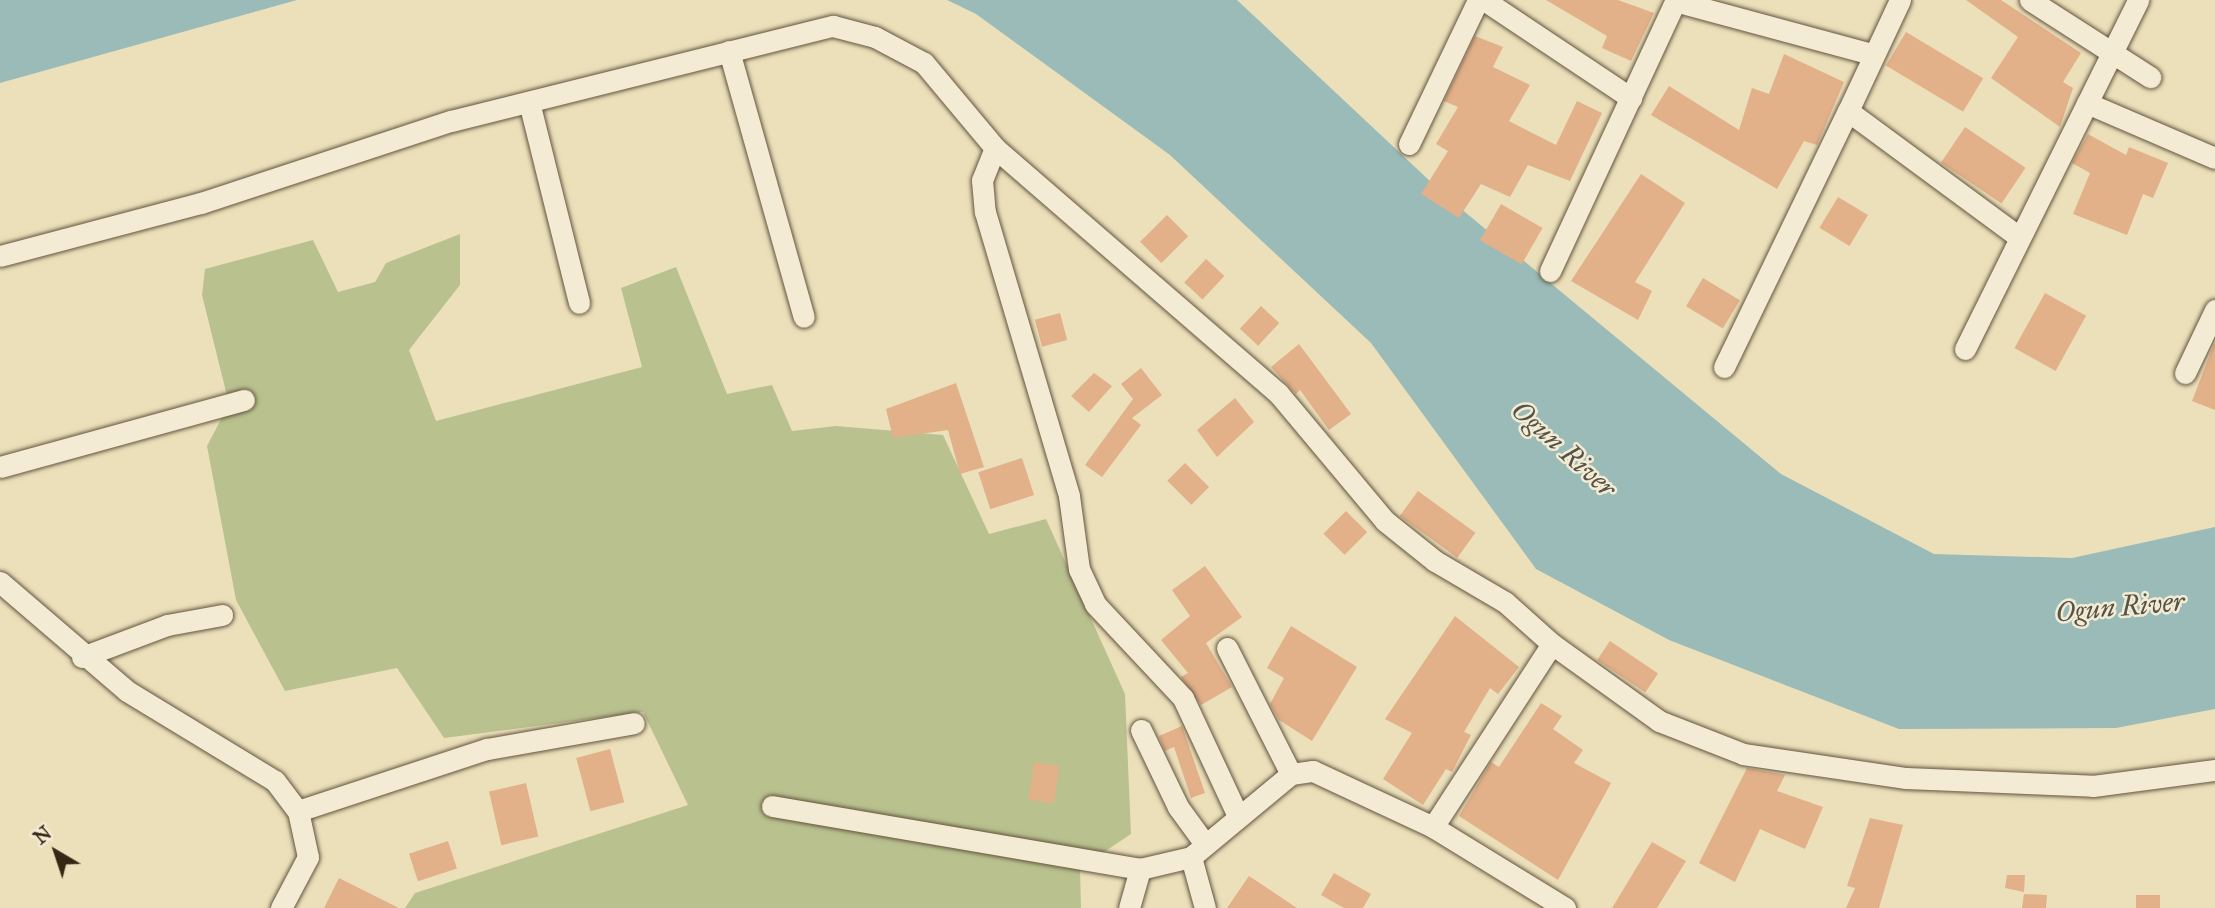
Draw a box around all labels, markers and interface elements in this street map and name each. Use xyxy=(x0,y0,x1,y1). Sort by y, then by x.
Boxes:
water label: Ogun River xyxy=(1505,393,1623,505)
water label: Ogun River xyxy=(2054,585,2186,629)
north arrow xyxy=(21,817,91,887)
text: N xyxy=(29,821,56,849)

